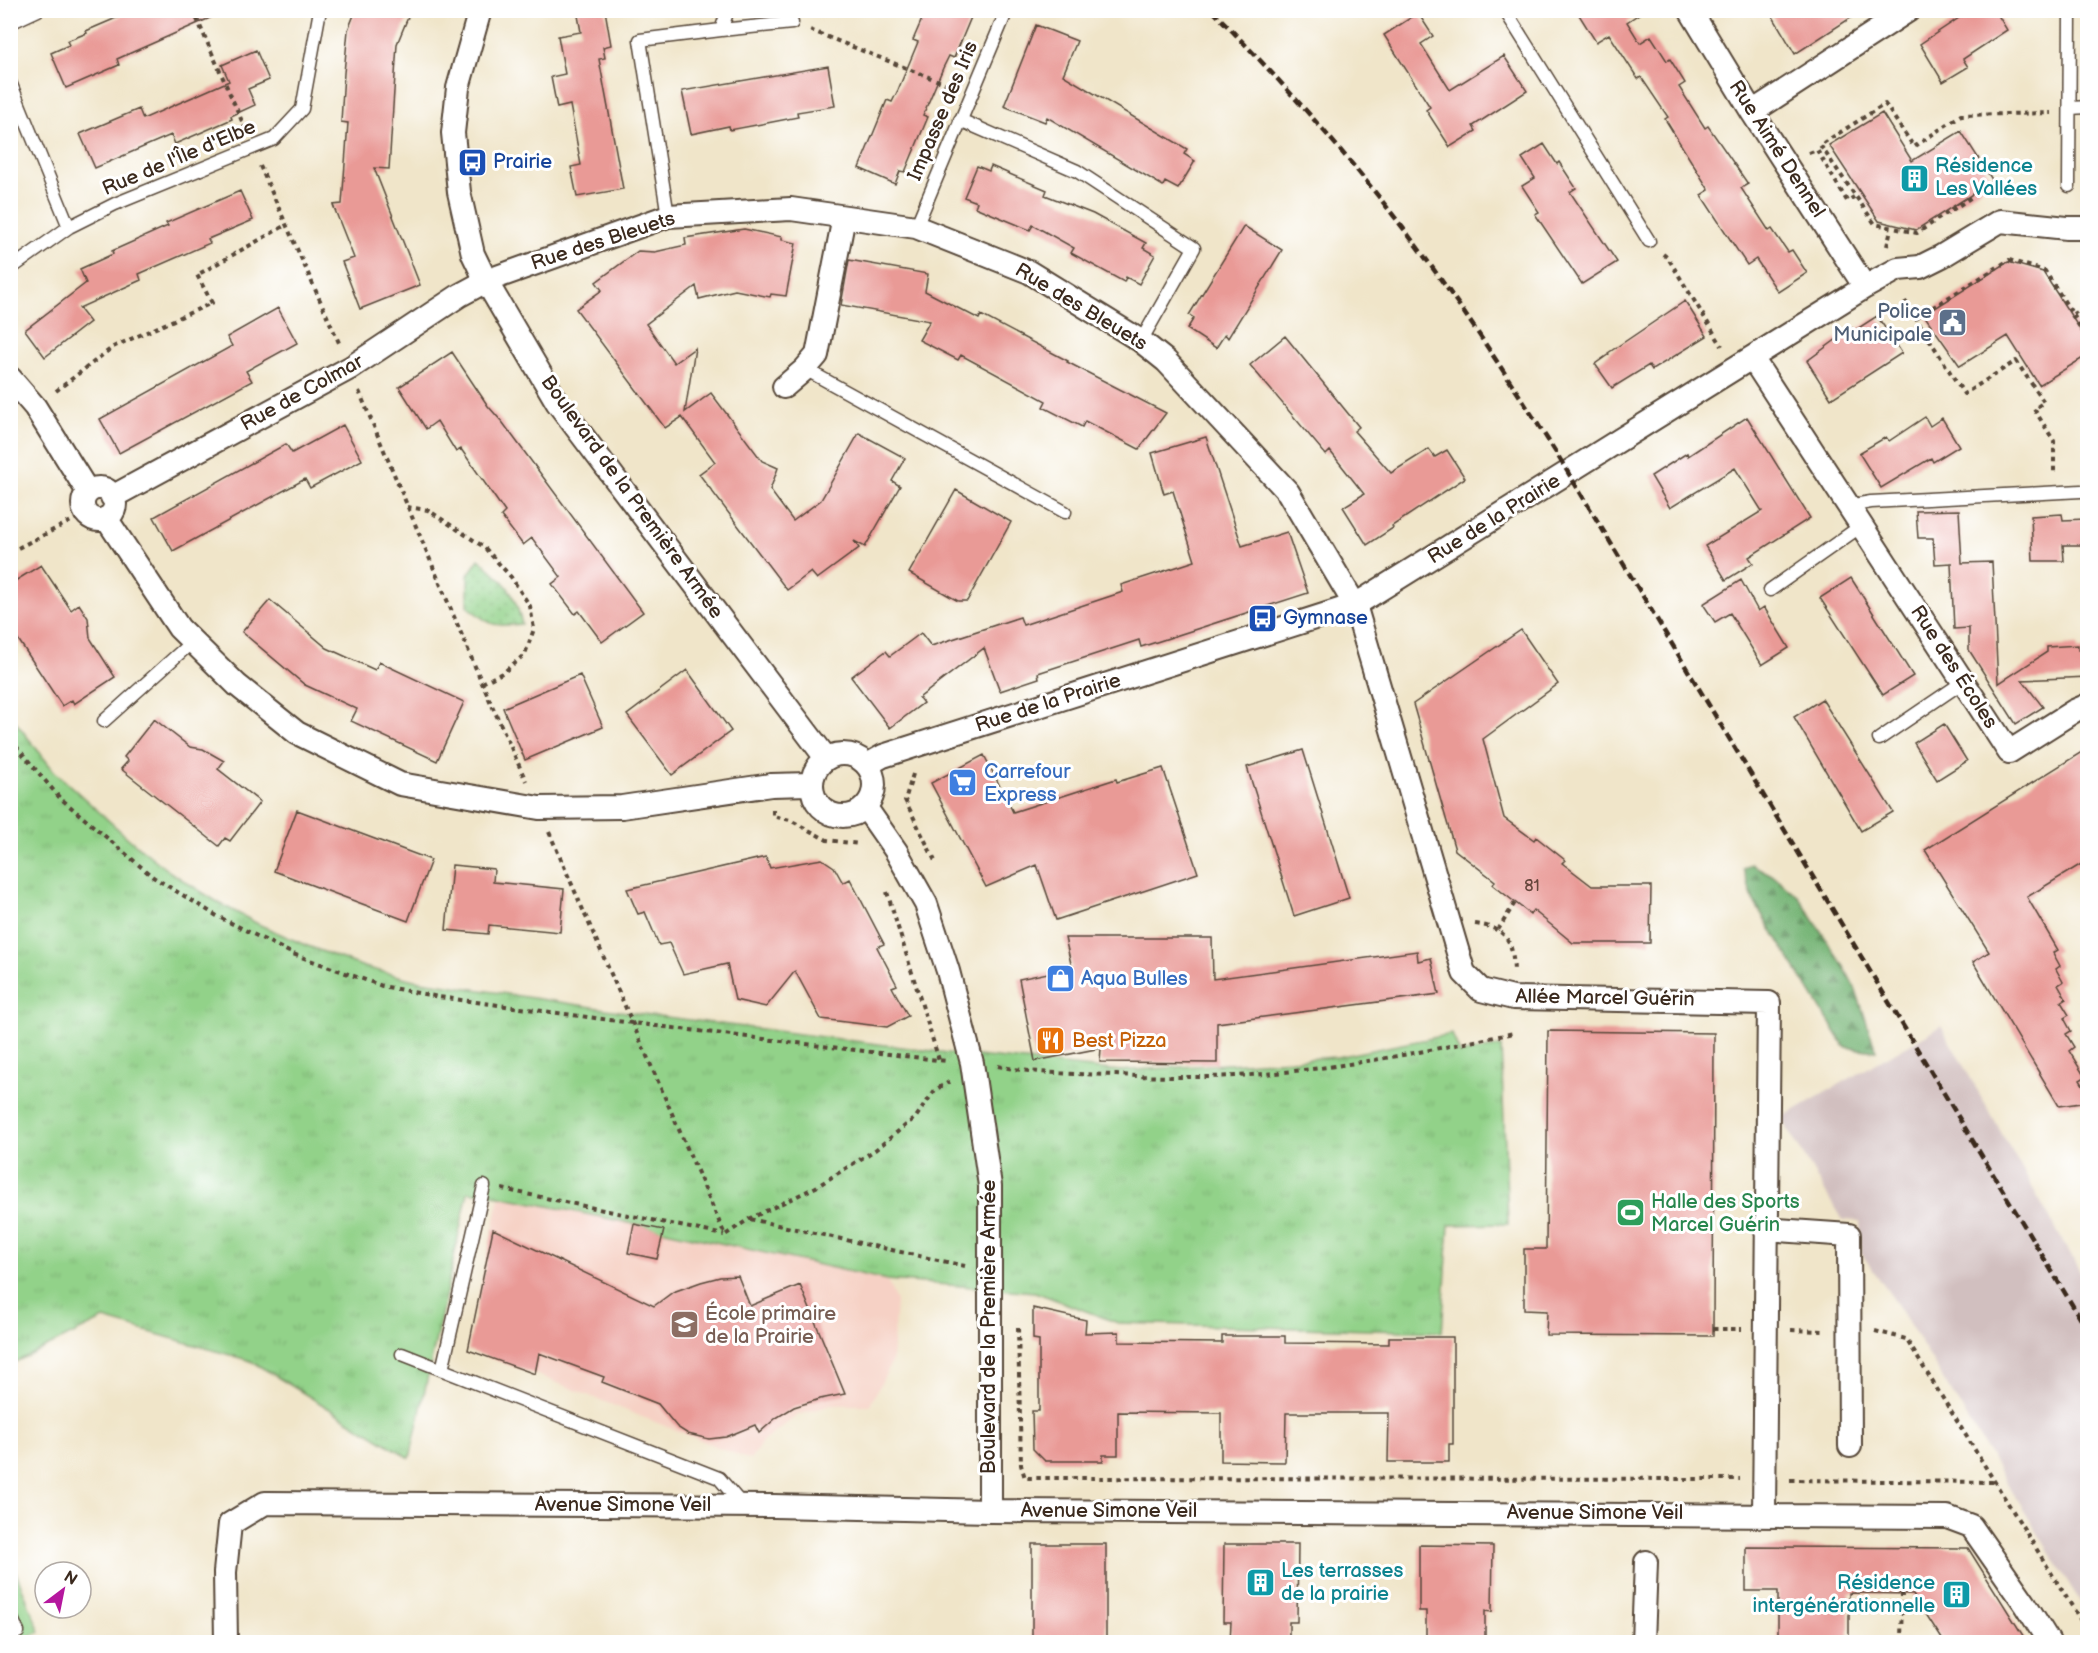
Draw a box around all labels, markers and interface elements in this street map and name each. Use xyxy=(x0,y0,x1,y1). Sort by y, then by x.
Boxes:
street label: Impasse des Iris xyxy=(903,37,983,184)
street label: Rue Aimé Dennel xyxy=(1724,76,1830,222)
street label: Rue de l'Île d'Elbe xyxy=(98,114,259,201)
bus stop icon: Prairie xyxy=(456,146,488,178)
place label: Prairie xyxy=(493,150,552,174)
place label: Résidence Les Vallées xyxy=(1935,154,2037,201)
building icon: Résidence Les Vallées xyxy=(1898,162,1930,194)
street label: Rue des Bleuets xyxy=(528,206,678,276)
street label: Rue des Bleuets xyxy=(1011,258,1152,356)
place label: Police Municipale xyxy=(1833,300,1932,347)
public building icon: Police Municipale xyxy=(1937,307,1969,339)
street label: Rue de Colmar xyxy=(237,349,368,437)
street label: Boulevard de la Première Armée xyxy=(536,371,728,623)
street label: Rue de la Prairie xyxy=(1423,469,1565,569)
street label: Rue des Écoles xyxy=(1905,600,2004,733)
bus stop icon: Gymnase xyxy=(1246,602,1278,634)
place label: Gymnase xyxy=(1283,606,1368,630)
street label: Rue de la Prairie xyxy=(972,668,1124,738)
place label: Carrefour Express xyxy=(984,760,1071,807)
supermarket icon: Carrefour Express xyxy=(947,767,979,799)
house number: 81 xyxy=(1524,877,1540,896)
shop icon: Aqua Bulles xyxy=(1044,963,1076,995)
place label: Aqua Bulles xyxy=(1081,967,1188,991)
street label: Allée Marcel Guérin xyxy=(1515,984,1695,1012)
restaurant icon: Best Pizza xyxy=(1035,1025,1067,1057)
place label: Best Pizza xyxy=(1072,1029,1166,1053)
street label: Boulevard de la Première Armée xyxy=(977,1180,1001,1474)
place label: Halle des Sports Marcel Guérin xyxy=(1651,1190,1800,1237)
sports icon: Halle des Sports Marcel Guérin xyxy=(1614,1197,1646,1229)
place label: École primaire de la Prairie xyxy=(705,1301,836,1349)
school or university icon: École primaire de la Prairie xyxy=(668,1309,700,1341)
street label: Avenue Simone Veil xyxy=(535,1493,711,1517)
street label: Avenue Simone Veil xyxy=(1021,1499,1197,1523)
street label: Avenue Simone Veil xyxy=(1507,1501,1683,1525)
place label: Les terrasses de la prairie xyxy=(1281,1559,1403,1606)
north arrow xyxy=(33,1560,93,1620)
text: N xyxy=(60,1567,80,1590)
building icon: Les terrasses de la prairie xyxy=(1244,1567,1276,1599)
place label: Résidence intergénérationnelle xyxy=(1753,1571,1935,1618)
building icon: Résidence intergénérationnelle xyxy=(1940,1579,1972,1611)

